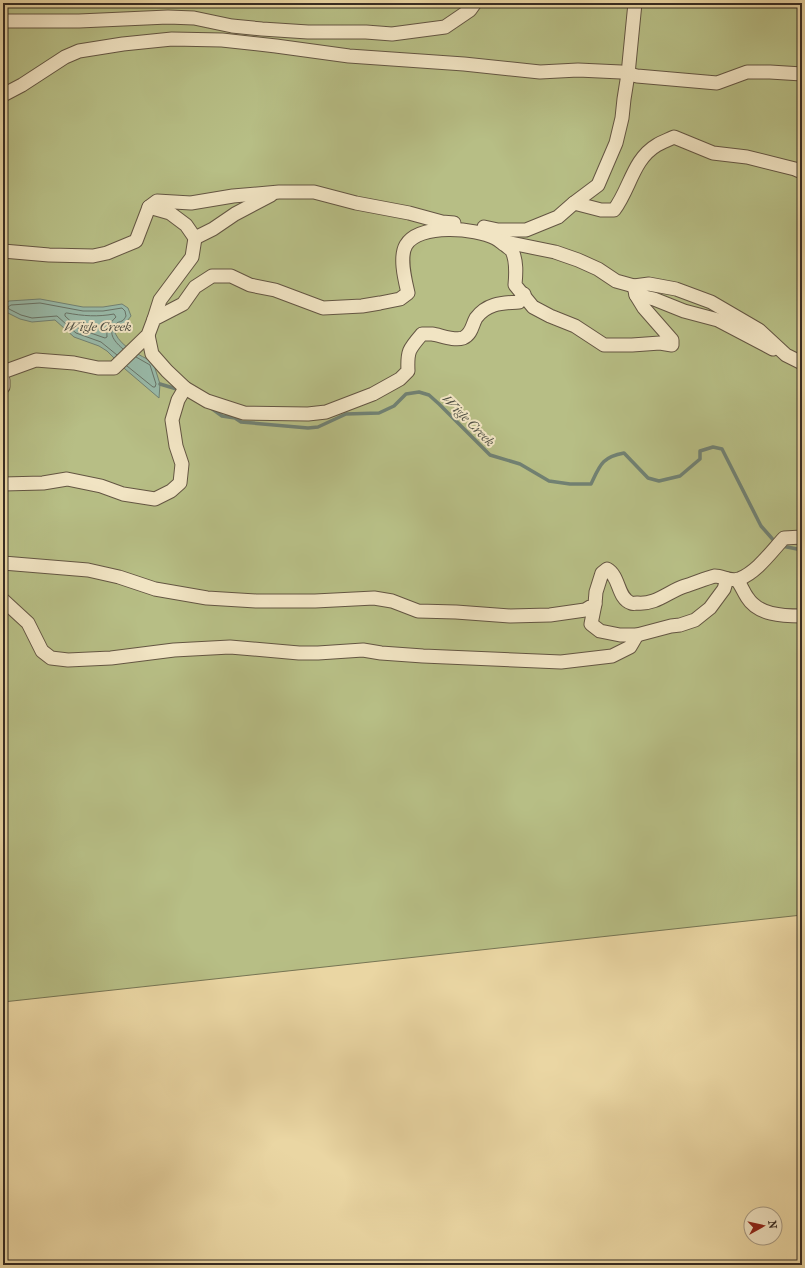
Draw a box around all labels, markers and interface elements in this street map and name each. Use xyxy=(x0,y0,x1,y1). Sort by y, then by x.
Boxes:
water label: Wigle Creek xyxy=(64,319,132,334)
water label: Wigle Creek xyxy=(440,391,498,450)
north arrow xyxy=(743,1206,783,1246)
text: N xyxy=(765,1220,780,1230)

